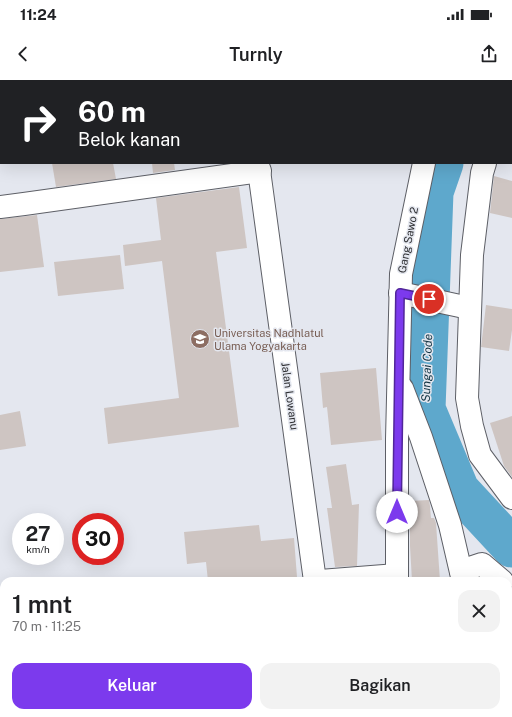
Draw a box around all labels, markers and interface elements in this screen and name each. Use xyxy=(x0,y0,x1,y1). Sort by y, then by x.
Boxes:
text: 11:24 xyxy=(20,6,57,23)
icon: back xyxy=(12,43,34,65)
icon: share xyxy=(478,43,500,65)
text: Turnly xyxy=(229,44,283,65)
text: 60 m xyxy=(78,95,146,128)
icon: right xyxy=(12,96,64,148)
text: Belok kanan xyxy=(78,129,181,150)
street label: Gang Sawo 2 xyxy=(396,205,420,274)
pin xyxy=(412,282,446,316)
icon: arrive xyxy=(418,288,440,310)
place label: Universitas Nadhlatul Ulama Yogyakarta xyxy=(214,327,324,352)
school or university icon: Universitas Nadhlatul Ulama Yogyakarta xyxy=(189,328,211,350)
water label: Sungai Code xyxy=(419,333,435,402)
street label: Jalan Lowanu xyxy=(279,361,301,431)
position arrow xyxy=(376,491,418,533)
speed limit sign: 30 xyxy=(72,513,124,565)
text: 27 xyxy=(25,522,51,546)
text: km/h xyxy=(26,543,50,555)
text: 1 mnt xyxy=(12,590,72,618)
button: close xyxy=(458,590,500,632)
text: 70 m · 11:25 xyxy=(12,619,81,634)
button: Keluar xyxy=(12,663,252,709)
button: Bagikan xyxy=(260,663,500,709)

